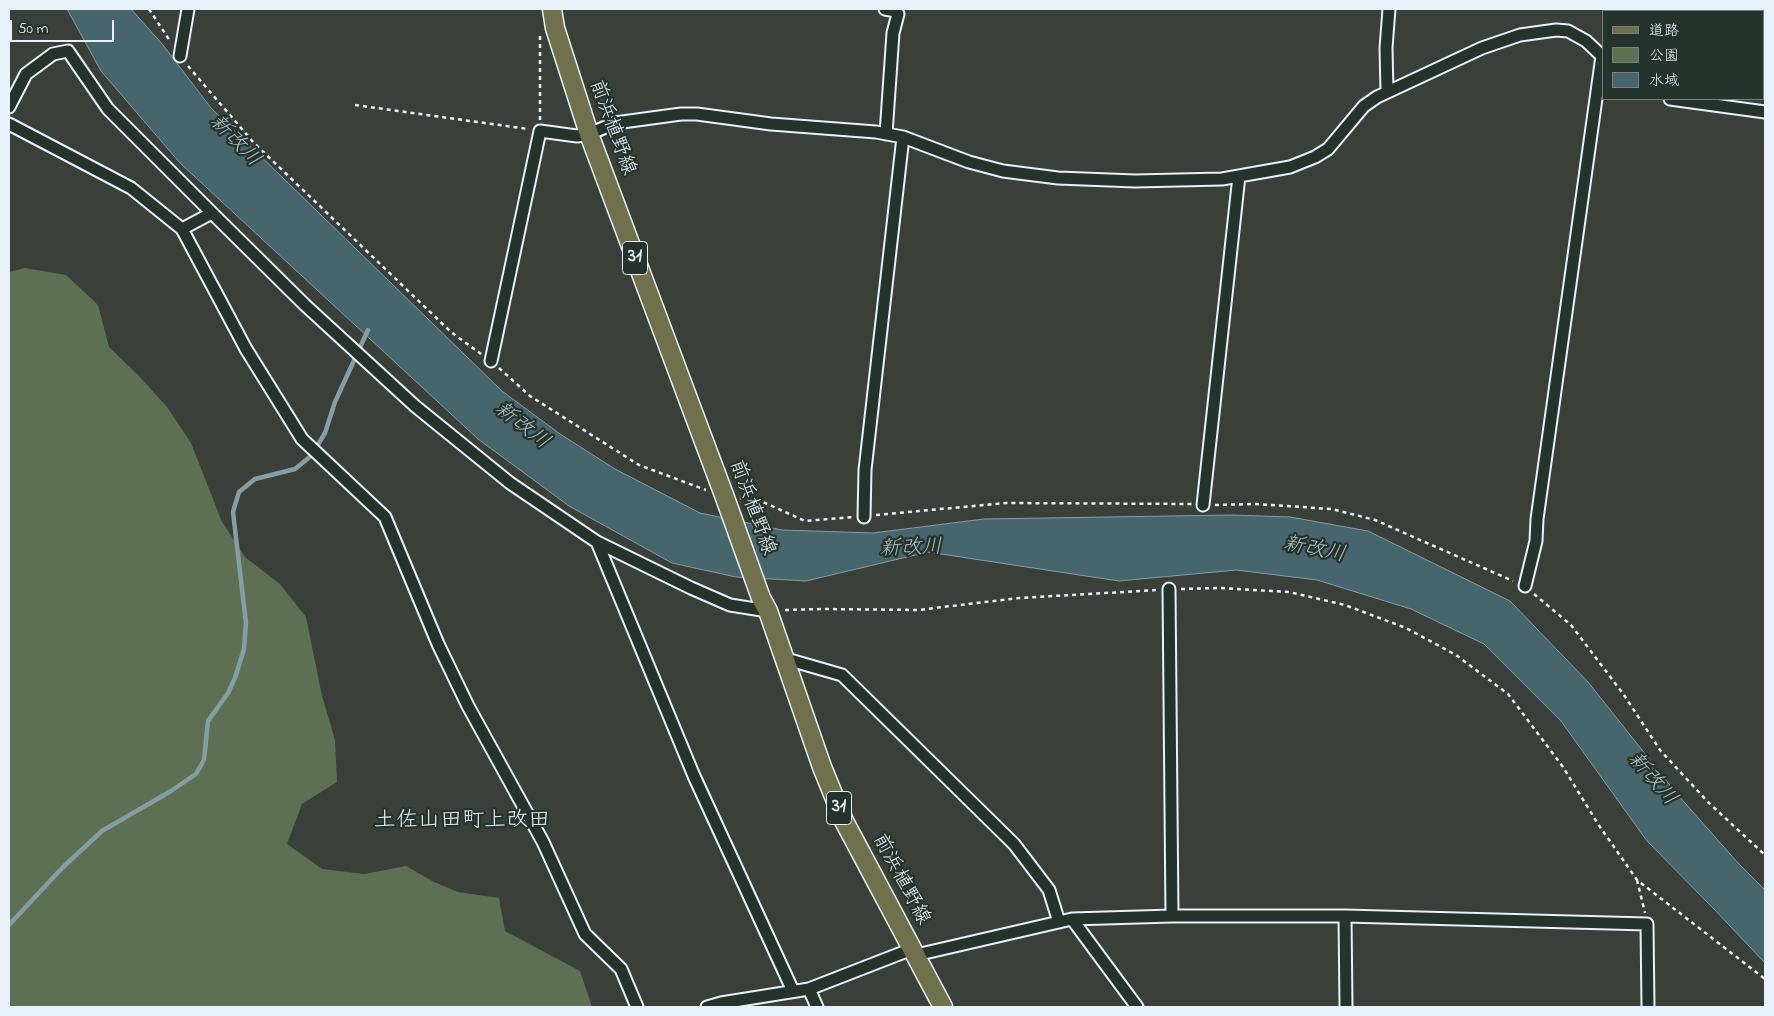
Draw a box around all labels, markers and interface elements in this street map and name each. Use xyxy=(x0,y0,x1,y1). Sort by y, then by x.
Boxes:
scale bar xyxy=(12,10,116,42)
legend xyxy=(1602,10,1764,100)
text: 50 m xyxy=(18,18,48,40)
text: 道路 xyxy=(1649,20,1679,42)
text: 公園 xyxy=(1649,45,1679,67)
text: 水域 xyxy=(1649,70,1679,92)
street label: 前浜植野線 xyxy=(583,77,639,179)
water label: 新改川 xyxy=(203,111,265,173)
road number: 31 xyxy=(622,242,648,274)
water label: 新改川 xyxy=(488,398,554,456)
street label: 前浜植野線 xyxy=(723,457,779,559)
water label: 新改川 xyxy=(1281,533,1347,569)
water label: 新改川 xyxy=(879,536,943,564)
water label: 新改川 xyxy=(1621,748,1681,812)
road number: 31 xyxy=(826,791,852,824)
district label: 土佐山田町上改田 xyxy=(374,809,550,835)
street label: 前浜植野線 xyxy=(866,830,934,930)

